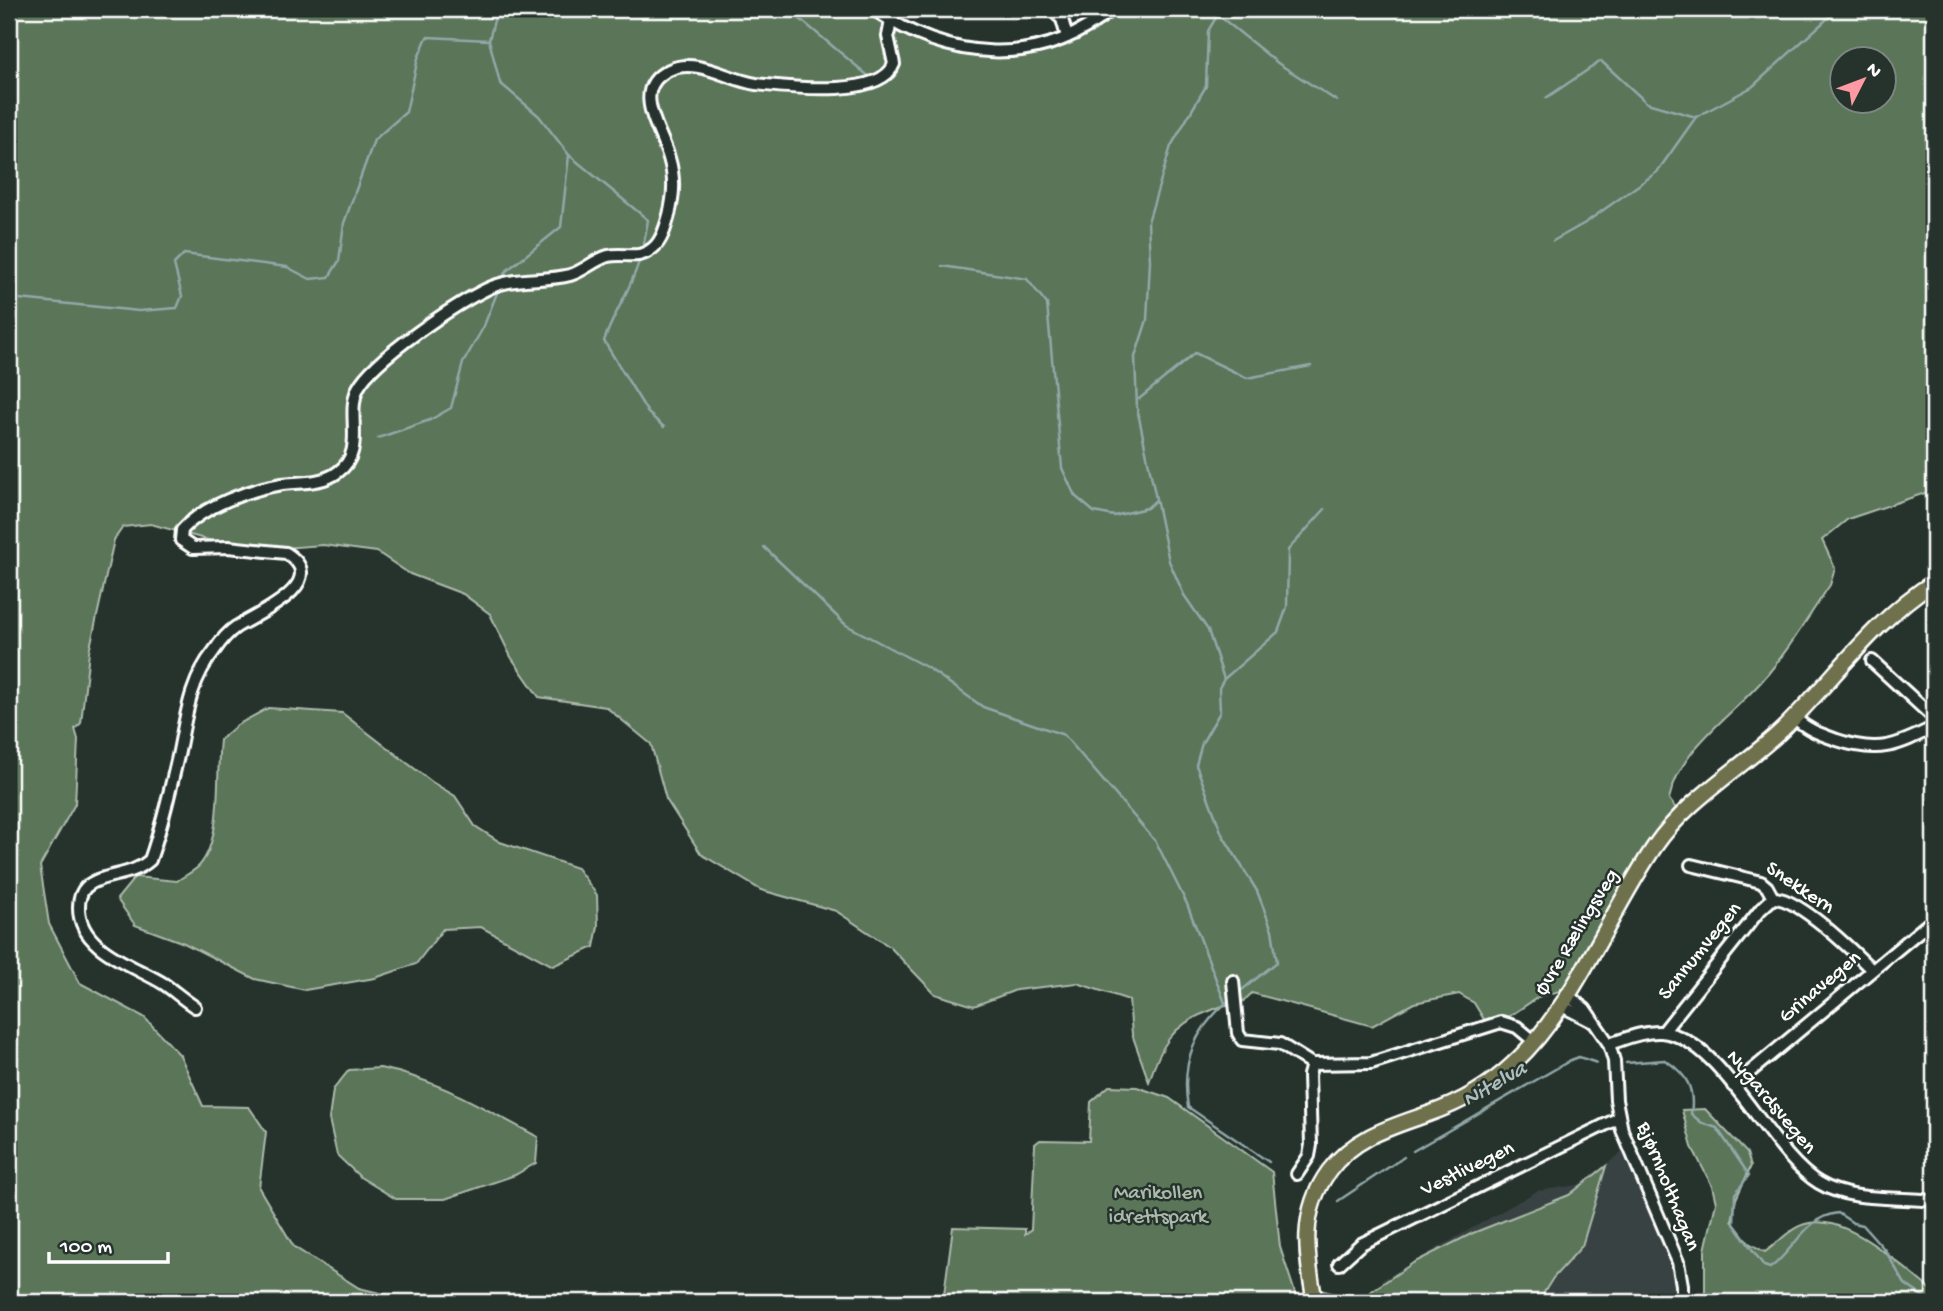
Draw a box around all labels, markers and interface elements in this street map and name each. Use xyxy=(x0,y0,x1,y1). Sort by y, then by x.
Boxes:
north arrow xyxy=(1828,46,1898,116)
text: N xyxy=(1860,59,1886,83)
street label: Snekkern xyxy=(1760,857,1838,921)
street label: Øvre Rælingsveg xyxy=(1530,865,1626,1001)
street label: Sannumvegen xyxy=(1654,898,1748,1006)
street label: Grinavegen xyxy=(1775,946,1867,1030)
street label: Nygardsvegen xyxy=(1719,1046,1821,1160)
water label: Nitelva xyxy=(1458,1055,1533,1114)
street label: Bjørnholthagan xyxy=(1629,1118,1704,1255)
street label: Vestlivegen xyxy=(1416,1137,1519,1204)
park label: Marikollen idrettspark xyxy=(1109,1182,1210,1231)
scale bar xyxy=(49,1220,168,1264)
text: 100 m xyxy=(59,1236,112,1261)

